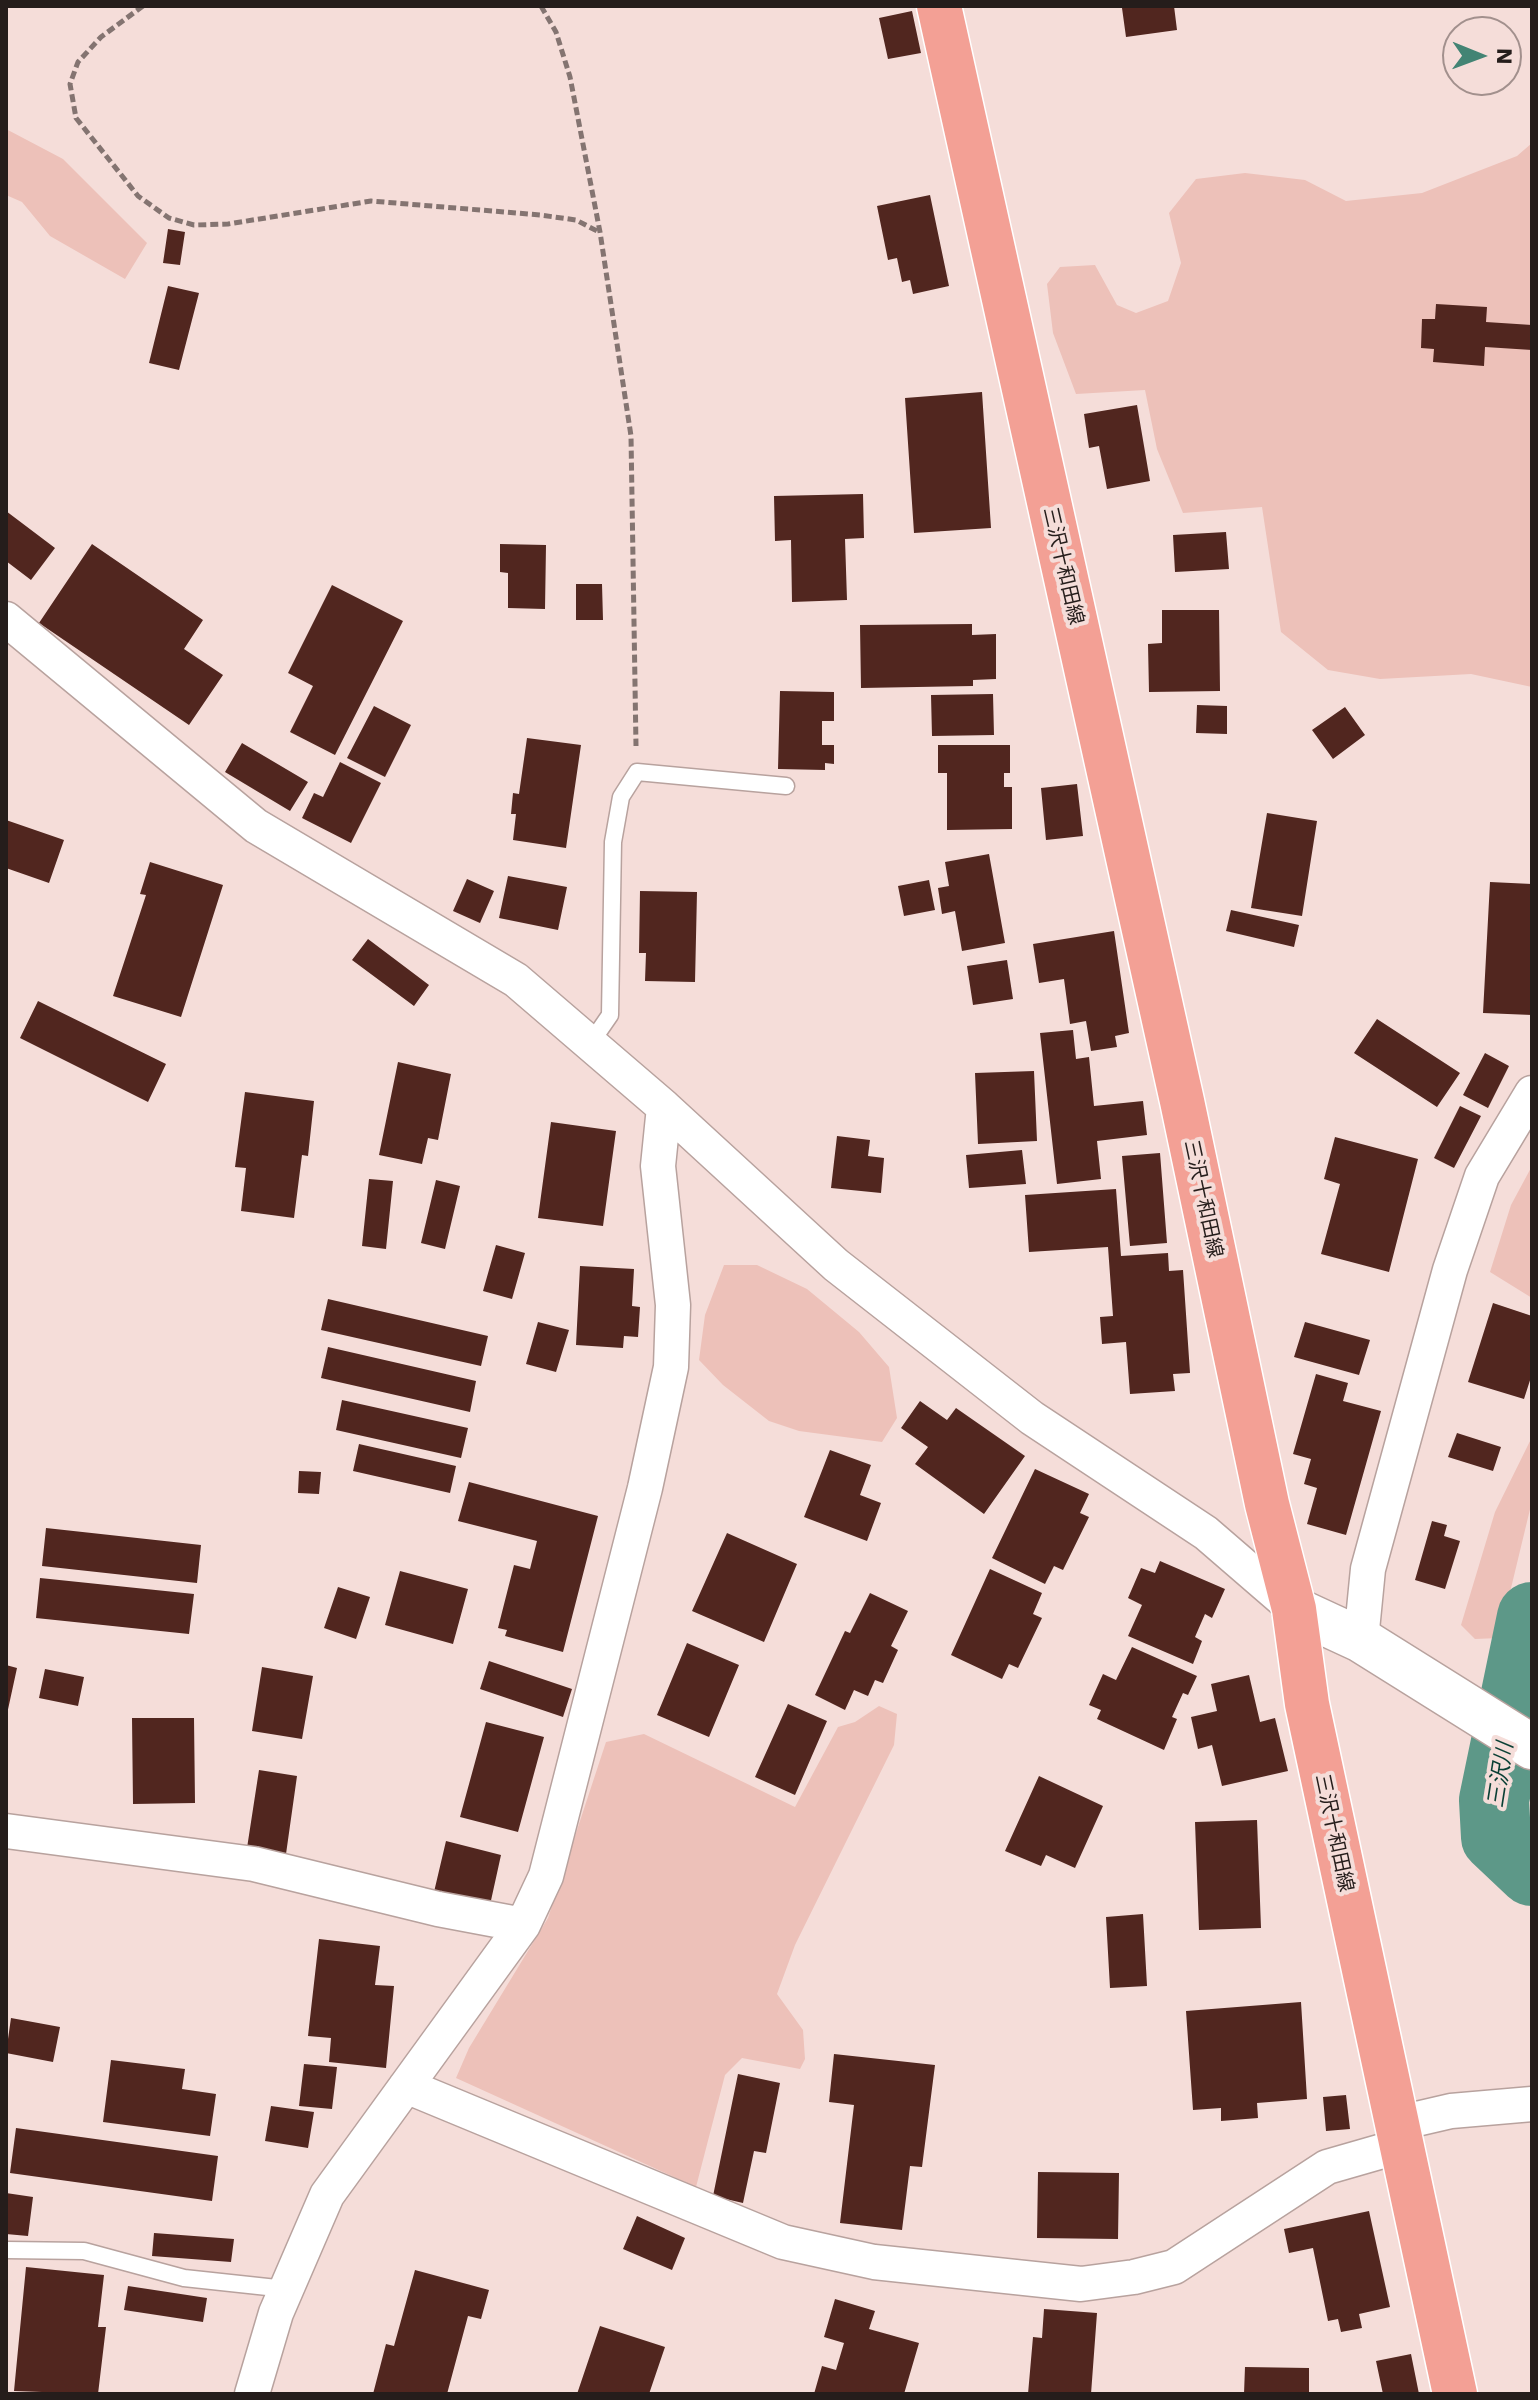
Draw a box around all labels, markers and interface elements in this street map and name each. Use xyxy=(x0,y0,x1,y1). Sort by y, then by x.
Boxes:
north arrow xyxy=(1442,16,1522,96)
text: N xyxy=(1492,48,1517,65)
street label: 三沢十和田線 xyxy=(1038,505,1088,627)
street label: 三沢十和田線 xyxy=(1179,1138,1227,1260)
water label: 三沢川 xyxy=(1483,1740,1519,1810)
street label: 三沢十和田線 xyxy=(1310,1772,1358,1894)

